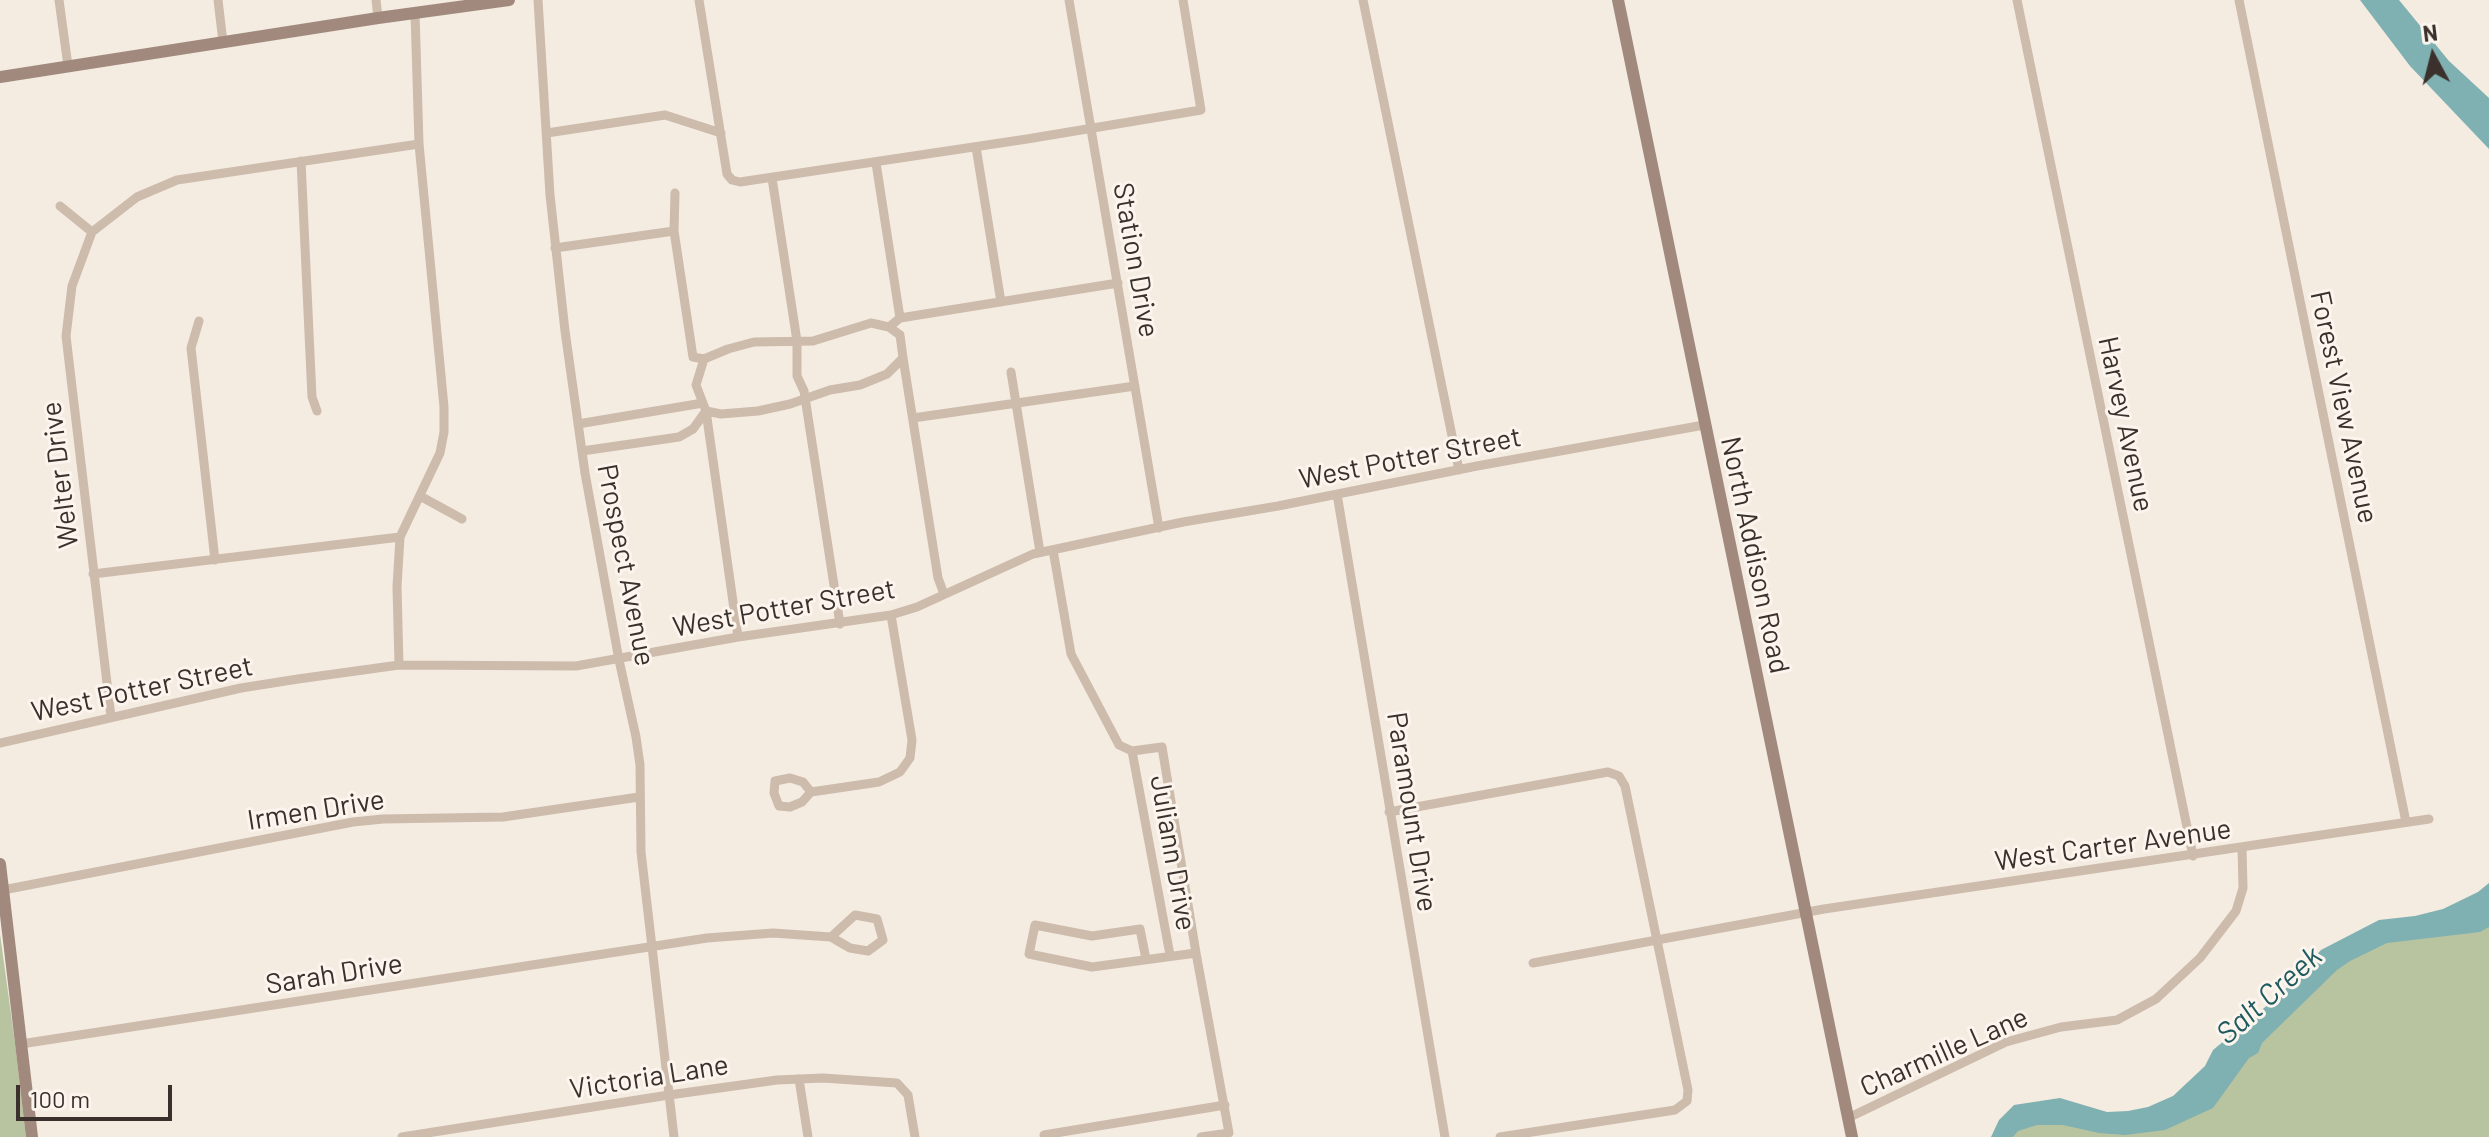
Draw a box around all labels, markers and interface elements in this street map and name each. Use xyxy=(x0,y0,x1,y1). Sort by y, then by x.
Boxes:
north arrow xyxy=(2393,16,2473,96)
text: N xyxy=(2421,18,2439,46)
street label: Station Drive xyxy=(1106,180,1166,340)
street label: Forest View Avenue xyxy=(2303,288,2385,526)
street label: Harvey Avenue xyxy=(2091,333,2161,515)
street label: Welter Drive xyxy=(34,400,86,550)
street label: West Potter Street xyxy=(1296,420,1524,496)
street label: North Addison Road xyxy=(1713,433,1797,677)
street label: Prospect Avenue xyxy=(590,461,662,669)
street label: West Potter Street xyxy=(670,572,898,644)
street label: West Potter Street xyxy=(28,649,256,729)
street label: Paramount Drive xyxy=(1380,710,1444,914)
street label: Juliann Drive xyxy=(1143,773,1203,933)
street label: Irmen Drive xyxy=(245,783,387,837)
street label: West Carter Avenue xyxy=(1993,812,2233,878)
water label: Salt Creek xyxy=(2209,938,2329,1052)
street label: Sarah Drive xyxy=(263,947,405,1001)
street label: Charmille Lane xyxy=(1855,1000,2033,1104)
street label: Victoria Lane xyxy=(567,1048,731,1106)
scale bar xyxy=(20,1069,176,1119)
text: 100 m xyxy=(30,1084,90,1113)

